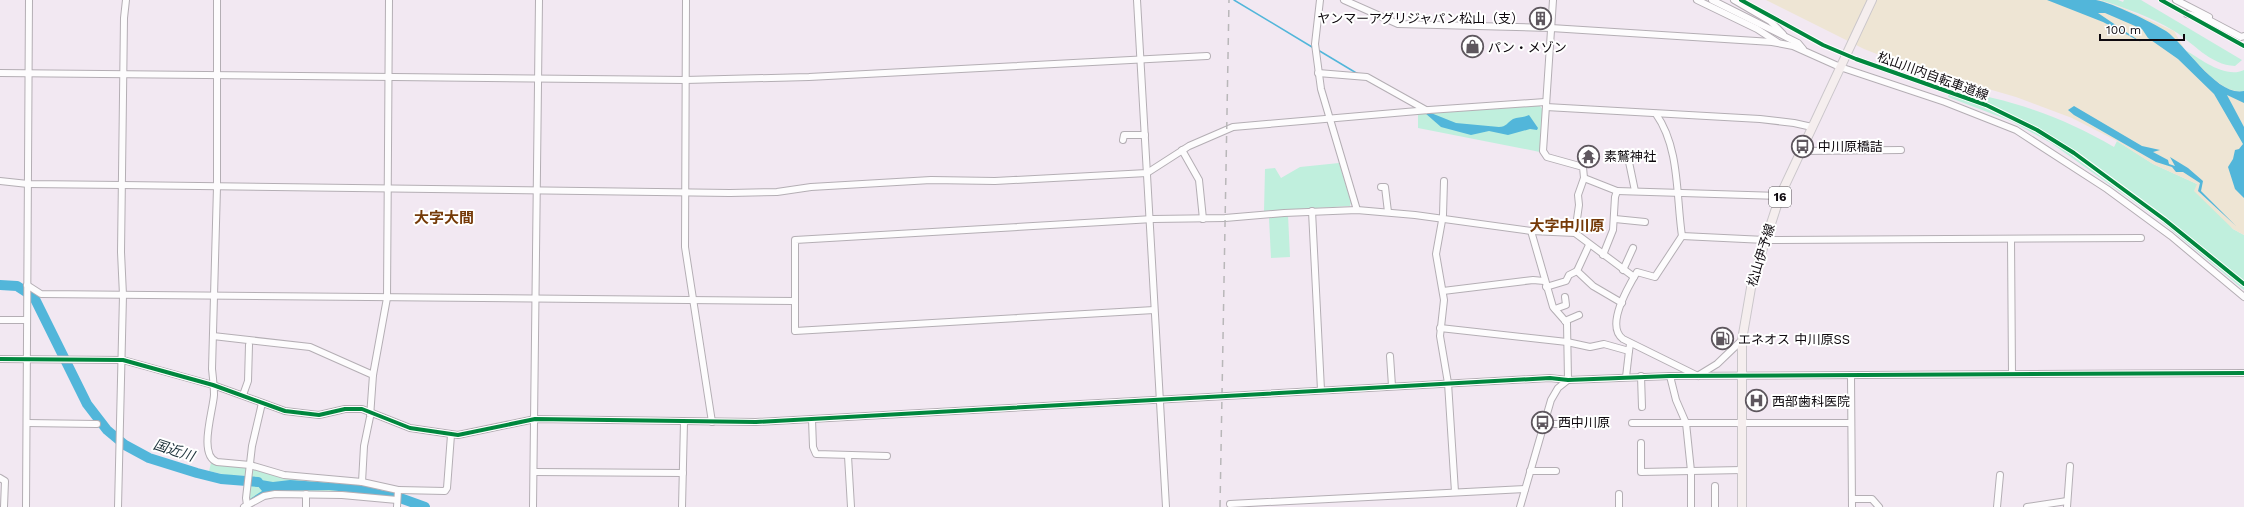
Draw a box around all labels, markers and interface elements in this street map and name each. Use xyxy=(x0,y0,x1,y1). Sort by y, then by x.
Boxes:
building icon: ヤンマーアグリジャパン松山（支） xyxy=(1527,5,1553,31)
place label: ヤンマーアグリジャパン松山（支） xyxy=(1317,11,1524,26)
scale bar xyxy=(2100,16,2184,42)
text: 100 m xyxy=(2106,23,2141,37)
shop icon: パン・メゾン xyxy=(1460,34,1486,60)
place label: パン・メゾン xyxy=(1488,40,1567,55)
street label: 松山川内自転車道線 xyxy=(1875,49,1991,103)
bus stop icon: 中川原橋詰 xyxy=(1790,133,1816,159)
place label: 中川原橋詰 xyxy=(1818,139,1883,154)
temple icon: 素鷲神社 xyxy=(1576,143,1602,169)
place label: 素鷲神社 xyxy=(1604,149,1656,164)
road number: 16 xyxy=(1769,187,1791,207)
district label: 大字大間 xyxy=(414,209,474,227)
district label: 大字中川原 xyxy=(1529,217,1605,235)
street label: 松山伊予線 xyxy=(1744,222,1778,288)
fuel station icon: エネオス 中川原SS xyxy=(1709,326,1735,352)
place label: エネオス 中川原SS xyxy=(1738,332,1850,347)
hospital icon: 西部歯科医院 xyxy=(1743,388,1769,414)
place label: 西部歯科医院 xyxy=(1772,394,1850,409)
bus stop icon: 西中川原 xyxy=(1529,409,1555,435)
place label: 西中川原 xyxy=(1558,415,1610,430)
water label: 国近川 xyxy=(152,436,198,465)

